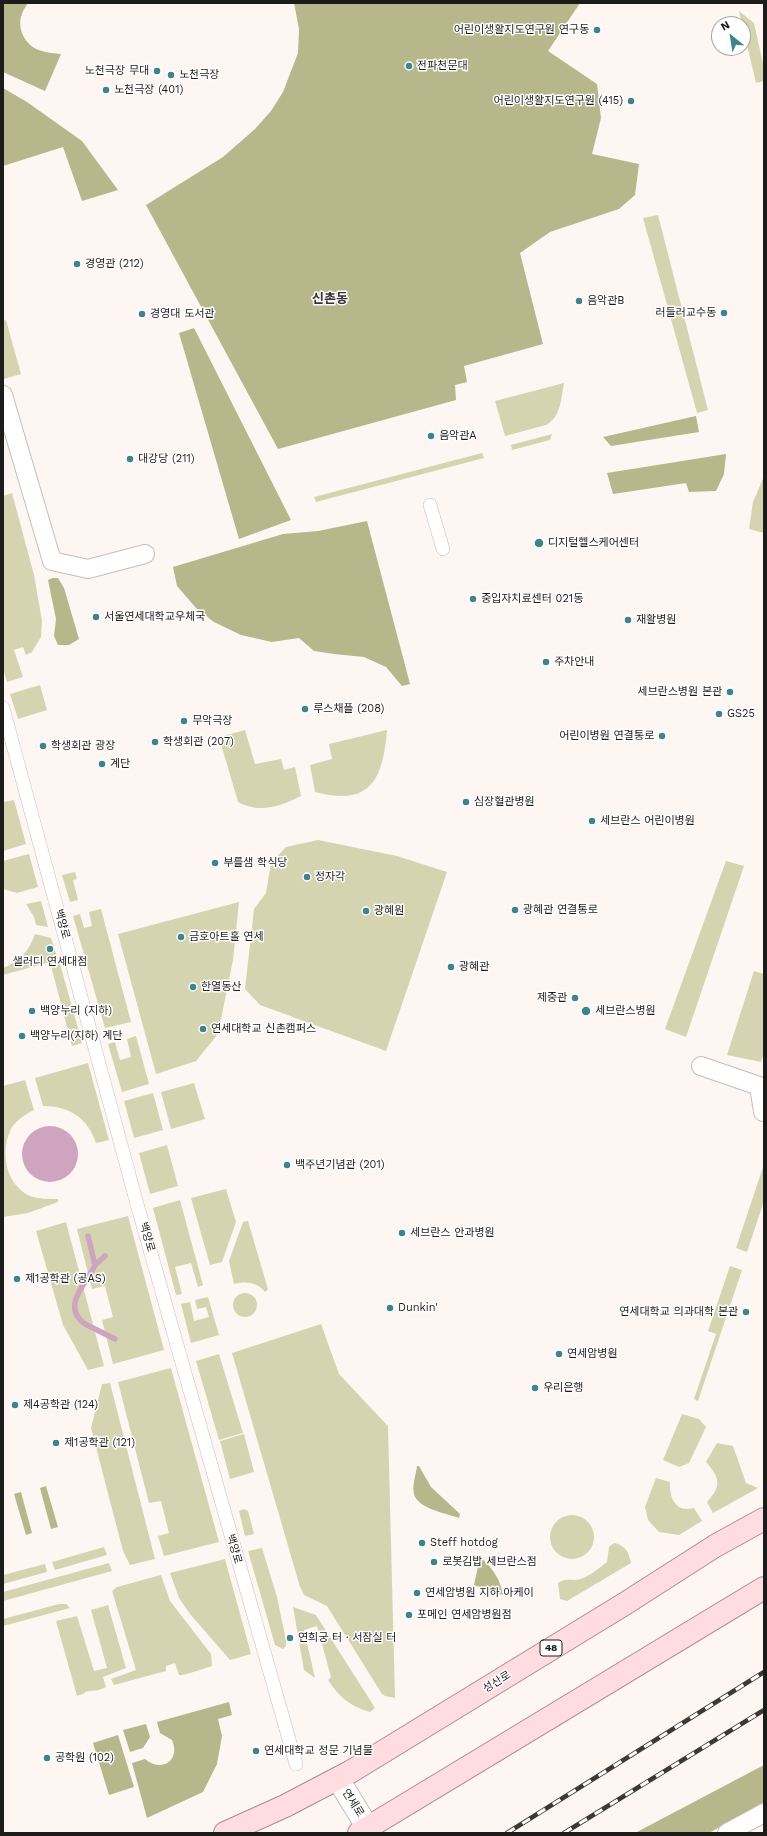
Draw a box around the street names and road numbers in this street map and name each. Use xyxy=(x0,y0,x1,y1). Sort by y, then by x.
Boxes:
street label: 백양로 xyxy=(52,908,72,940)
street label: 백양로 xyxy=(136,1221,158,1253)
street label: 백양로 xyxy=(223,1533,245,1565)
road number: 48 xyxy=(540,1640,562,1656)
street label: 성산로 xyxy=(481,1668,513,1696)
street label: 연세로 xyxy=(339,1787,367,1819)

